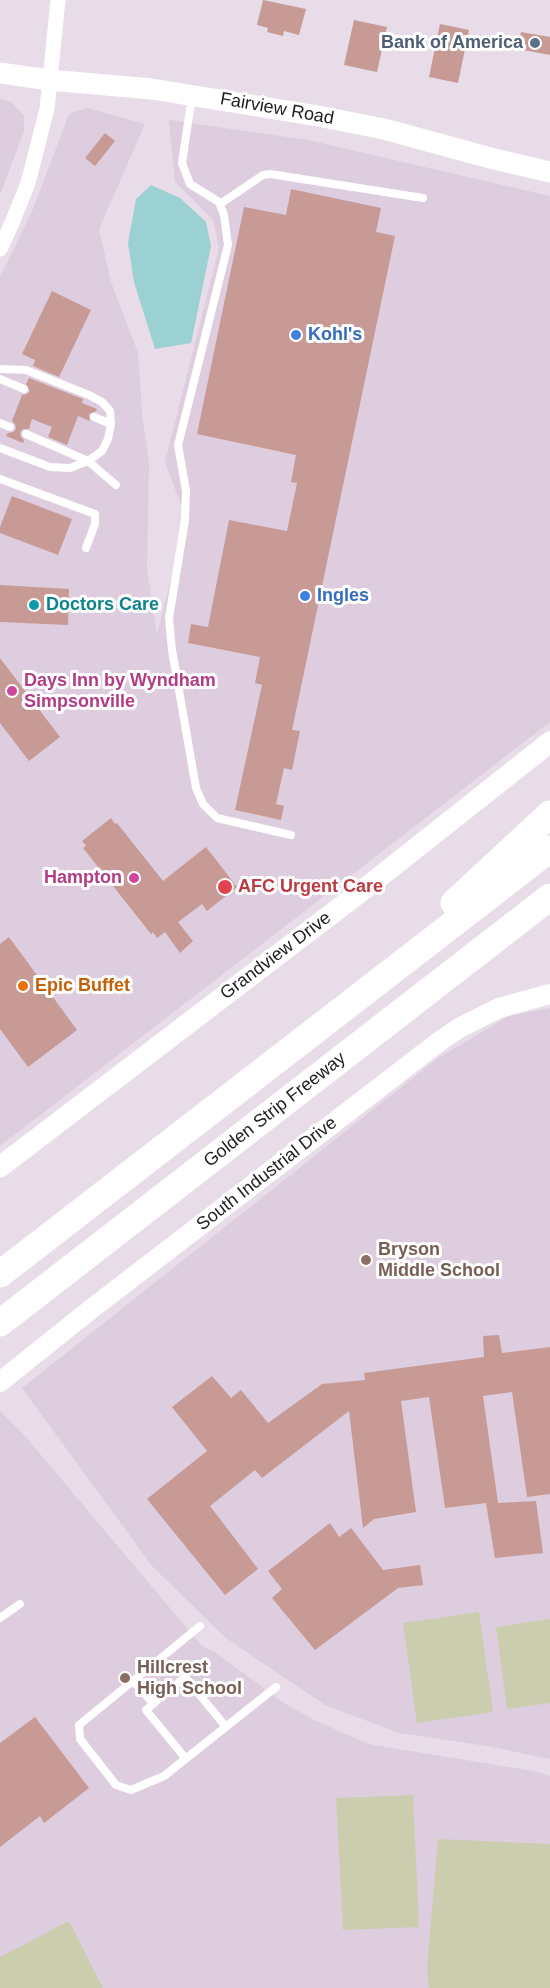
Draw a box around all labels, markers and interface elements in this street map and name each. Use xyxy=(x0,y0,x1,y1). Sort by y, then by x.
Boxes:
place label: Bank of America xyxy=(381,32,523,54)
marker: Bank of America xyxy=(528,36,542,50)
street label: Fairview Road xyxy=(218,88,336,130)
place label: Kohl's xyxy=(308,324,362,346)
marker: Kohl's xyxy=(289,328,303,342)
place label: Ingles xyxy=(317,585,369,607)
marker: Ingles xyxy=(298,589,312,603)
place label: Doctors Care xyxy=(46,594,159,616)
marker: Doctors Care xyxy=(27,598,41,612)
place label: Days Inn by Wyndham Simpsonville xyxy=(24,670,216,712)
marker: Days Inn by Wyndham Simpsonville xyxy=(5,684,19,698)
place label: Hampton xyxy=(44,867,122,889)
marker: Hampton xyxy=(127,871,141,885)
place label: AFC Urgent Care xyxy=(238,876,383,898)
marker: AFC Urgent Care xyxy=(216,878,234,896)
street label: Grandview Drive xyxy=(216,907,336,1005)
place label: Epic Buffet xyxy=(35,975,130,997)
marker: Epic Buffet xyxy=(16,979,30,993)
street label: Golden Strip Freeway xyxy=(200,1048,350,1172)
street label: South Industrial Drive xyxy=(193,1113,341,1235)
place label: Bryson Middle School xyxy=(378,1239,500,1282)
marker: Bryson Middle School xyxy=(359,1253,373,1267)
place label: Hillcrest High School xyxy=(137,1657,242,1700)
marker: Hillcrest High School xyxy=(118,1671,132,1685)

